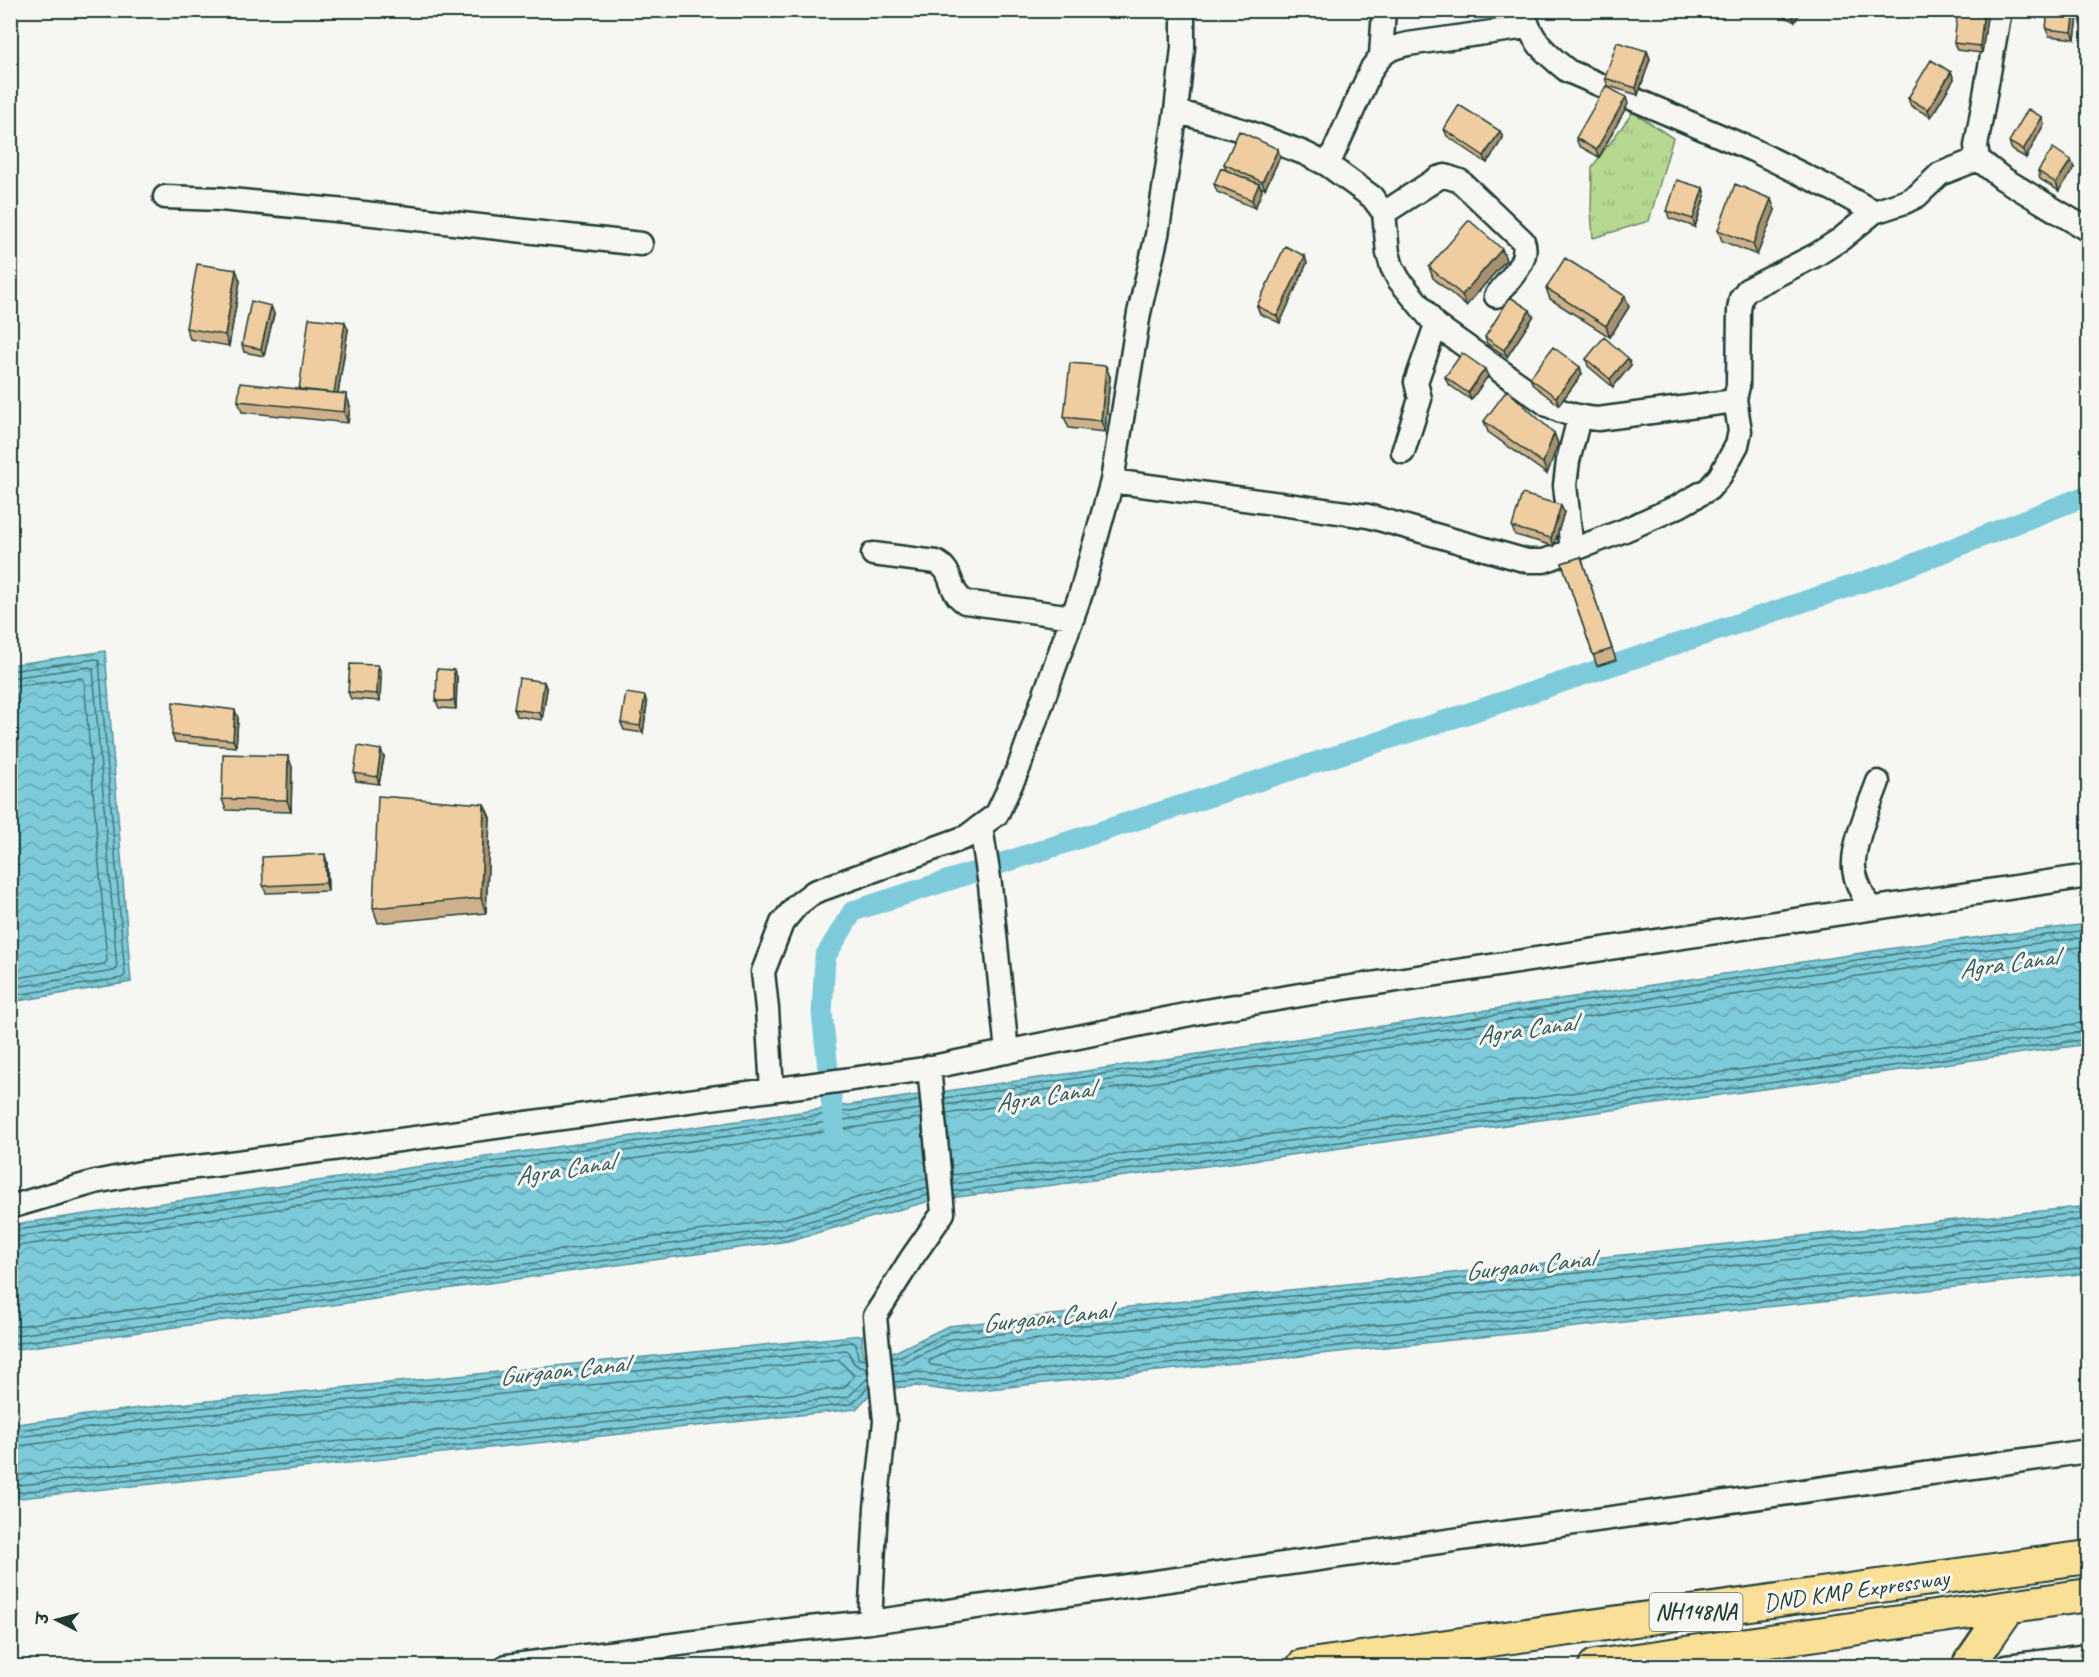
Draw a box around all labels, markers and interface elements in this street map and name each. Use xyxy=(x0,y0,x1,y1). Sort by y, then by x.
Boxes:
water label: Agra Canal xyxy=(1957,939,2068,986)
water label: Agra Canal xyxy=(1475,1005,1586,1052)
water label: Agra Canal xyxy=(993,1071,1104,1120)
water label: Agra Canal xyxy=(513,1144,624,1193)
water label: Gurgaon Canal xyxy=(1463,1241,1603,1288)
water label: Gurgaon Canal xyxy=(980,1293,1120,1340)
water label: Gurgaon Canal xyxy=(497,1346,637,1393)
street label: DND KMP Expressway xyxy=(1761,1562,1952,1618)
north arrow xyxy=(27,1590,87,1650)
road number: NH148NA xyxy=(1650,1593,1742,1631)
text: उ xyxy=(32,1611,54,1627)

